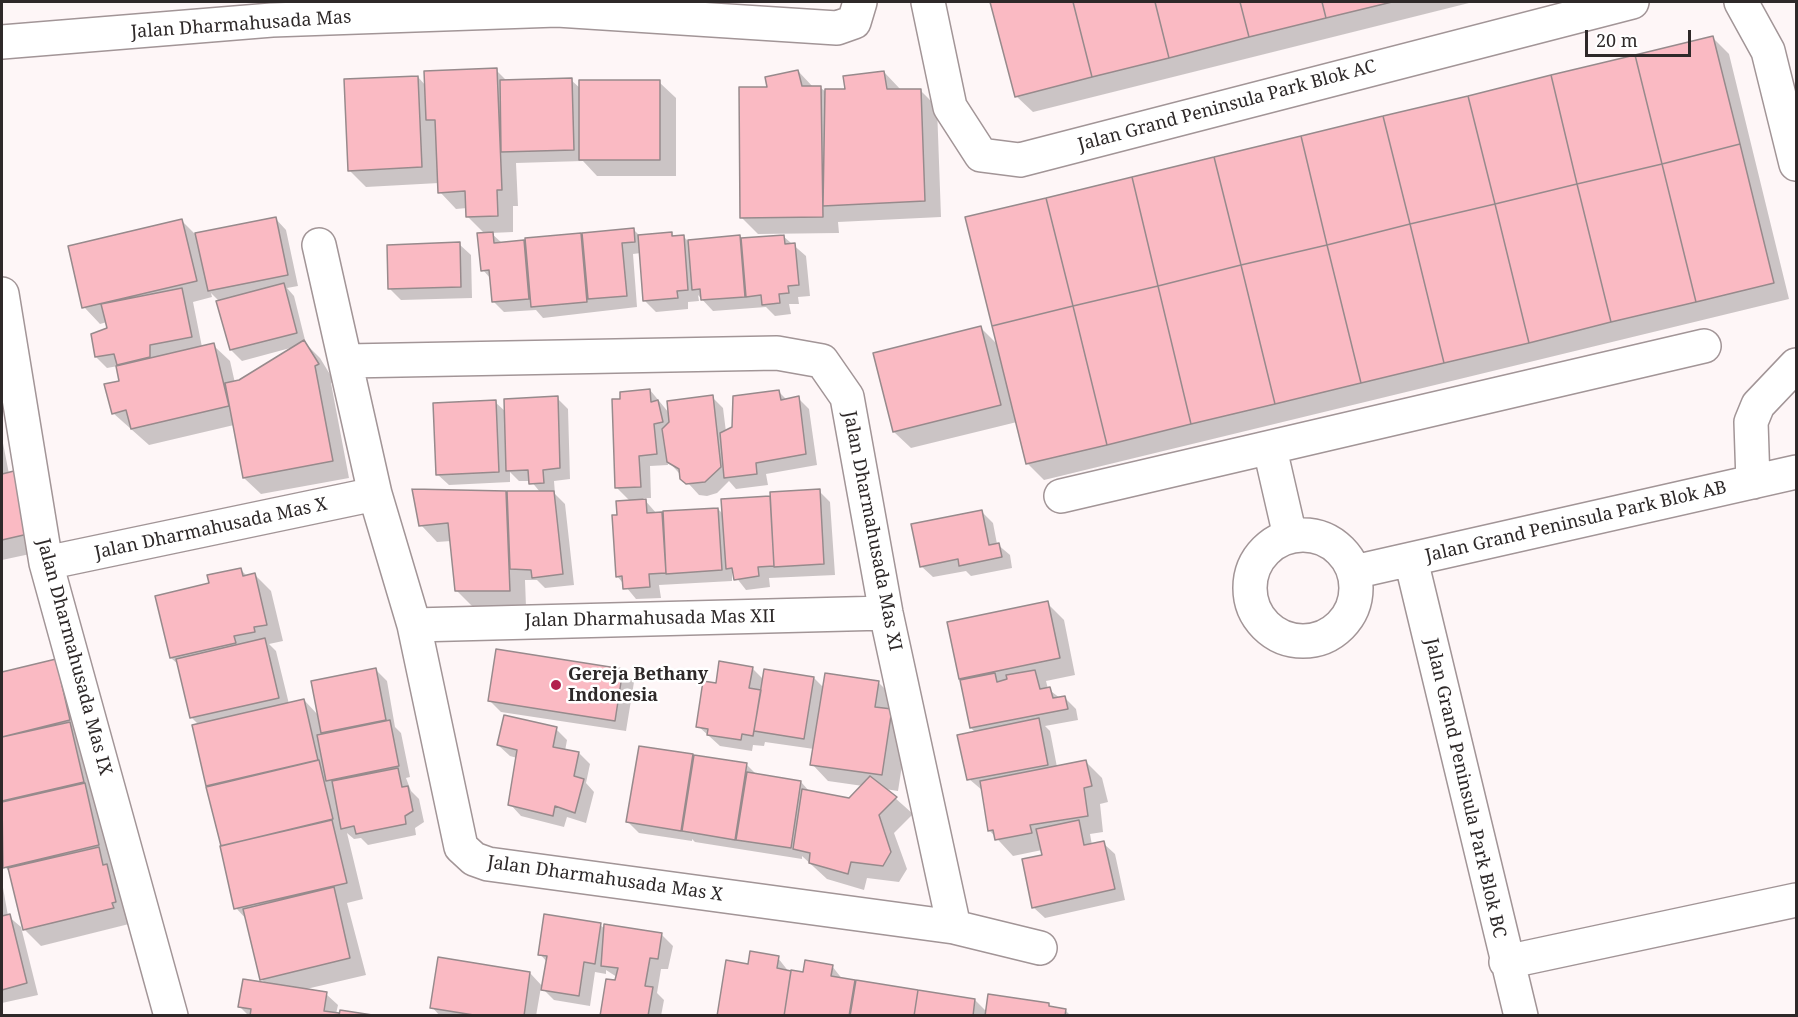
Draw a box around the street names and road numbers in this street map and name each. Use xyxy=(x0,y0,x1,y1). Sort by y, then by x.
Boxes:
street label: Jalan Dharmahusada Mas xyxy=(130,7,352,43)
street label: Jalan Grand Peninsula Park Blok AC xyxy=(1076,56,1378,156)
street label: Jalan Dharmahusada Mas XI xyxy=(838,409,906,653)
street label: Jalan Grand Peninsula Park Blok AB xyxy=(1423,477,1729,567)
street label: Jalan Dharmahusada Mas X xyxy=(93,494,329,564)
street label: Jalan Dharmahusada Mas IX xyxy=(32,536,116,778)
street label: Jalan Dharmahusada Mas XII xyxy=(524,606,776,632)
street label: Jalan Grand Peninsula Park Blok BC xyxy=(1420,636,1510,940)
street label: Jalan Dharmahusada Mas X xyxy=(486,852,724,906)

